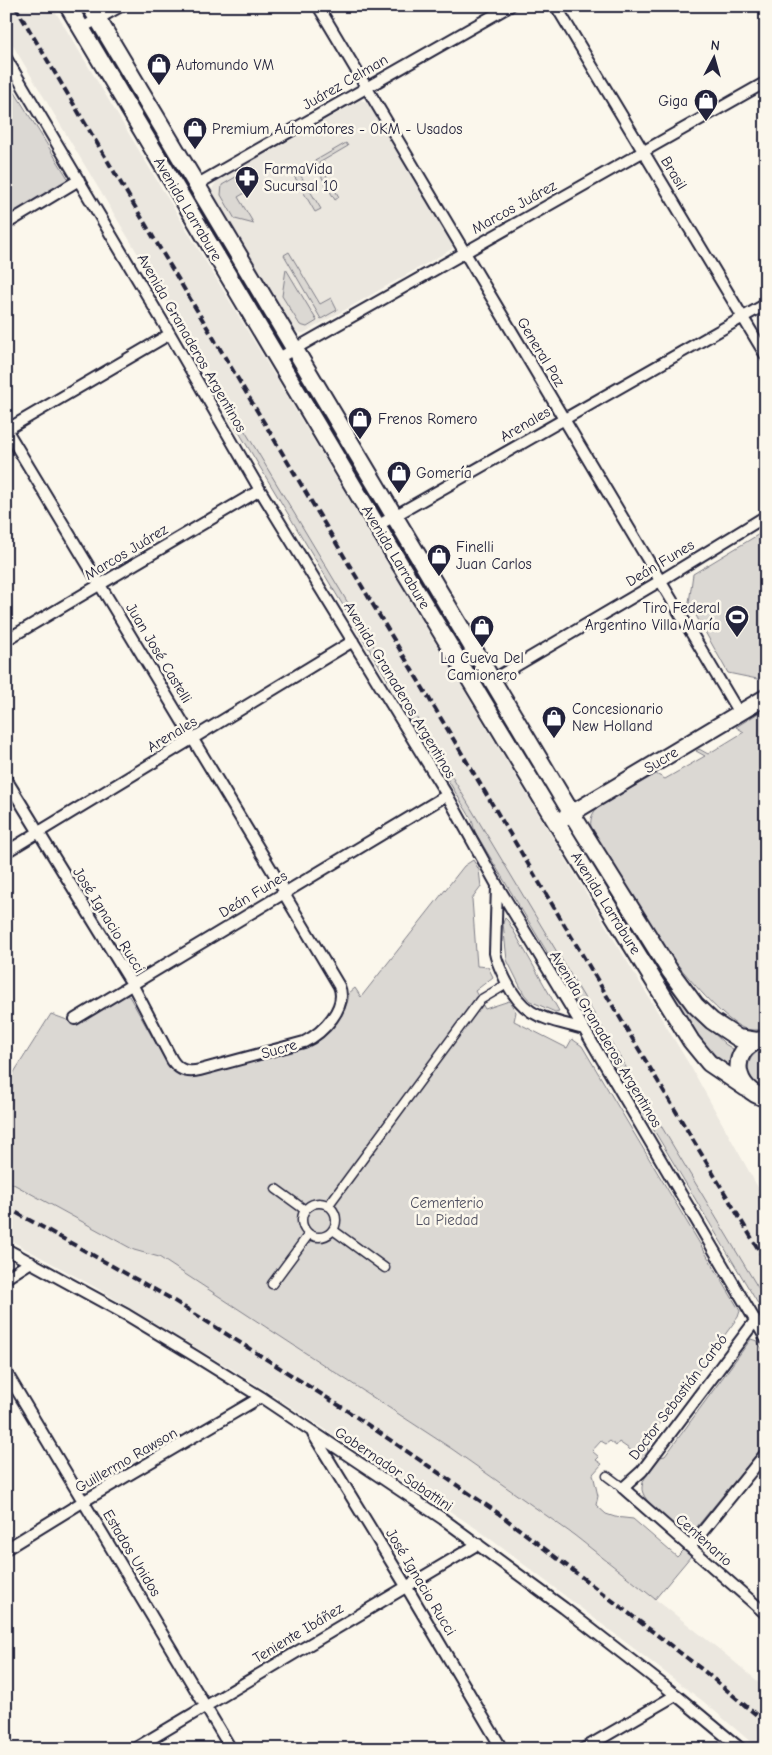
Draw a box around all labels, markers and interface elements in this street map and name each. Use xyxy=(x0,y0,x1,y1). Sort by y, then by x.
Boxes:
north arrow xyxy=(690,32,740,82)
text: N xyxy=(710,37,721,54)
street label: Juárez Celman xyxy=(299,50,391,114)
shop icon: Automundo VM xyxy=(146,52,172,86)
place label: Automundo VM xyxy=(176,56,274,74)
shop icon: Giga xyxy=(693,88,719,122)
place label: Giga xyxy=(658,92,688,110)
shop icon: Premium Automotores - 0KM - Usados xyxy=(182,116,208,150)
place label: Premium Automotores - 0KM - Usados xyxy=(212,120,463,138)
street label: Brasil xyxy=(657,153,691,193)
street label: Avenida Larrabure xyxy=(150,154,226,265)
place label: FarmaVida Sucursal 10 xyxy=(264,160,338,195)
pharmacy icon: FarmaVida Sucursal 10 xyxy=(234,165,260,199)
street label: Marcos Juárez xyxy=(468,176,560,238)
street label: Avenida Granaderos Argentinos xyxy=(133,251,251,435)
street label: General Paz xyxy=(513,314,569,390)
street label: Arenales xyxy=(497,402,553,446)
shop icon: Frenos Romero xyxy=(347,406,373,440)
place label: Frenos Romero xyxy=(378,410,478,428)
shop icon: Gomería xyxy=(386,460,412,494)
place label: Gomería xyxy=(416,464,472,482)
street label: Avenida Larrabure xyxy=(358,502,434,613)
street label: Marcos Juárez xyxy=(81,520,171,584)
street label: Deán Funes xyxy=(623,536,697,590)
place label: Finelli Juan Carlos xyxy=(456,538,532,573)
shop icon: Finelli Juan Carlos xyxy=(426,543,452,577)
street label: Avenida Granaderos Argentinos xyxy=(340,598,460,782)
place label: Tiro Federal Argentino Villa María xyxy=(585,599,720,634)
street label: Juan José Castelli xyxy=(122,600,196,706)
sports icon: Tiro Federal Argentino Villa María xyxy=(724,604,750,638)
shop icon: La Cueva Del Camionero xyxy=(469,614,495,648)
place label: La Cueva Del Camionero xyxy=(440,649,524,684)
place label: Concesionario New Holland xyxy=(572,700,663,735)
shop icon: Concesionario New Holland xyxy=(541,705,567,739)
street label: Arenales xyxy=(144,712,200,756)
street label: Sucre xyxy=(641,743,682,777)
street label: Avenida Larrabure xyxy=(567,848,645,958)
street label: José Ignacio Rucci xyxy=(69,864,149,976)
street label: Deán Funes xyxy=(216,867,290,921)
street label: Avenida Granaderos Argentinos xyxy=(546,947,666,1131)
street label: Sucre xyxy=(259,1035,299,1063)
park label: Cementerio La Piedad xyxy=(410,1194,484,1229)
street label: Doctor Sebastián Carbó xyxy=(625,1331,731,1463)
street label: Guillermo Rawson xyxy=(72,1423,180,1497)
street label: Gobernador Sabattini xyxy=(332,1423,456,1515)
street label: Estados Unidos xyxy=(99,1506,165,1600)
street label: Centenario xyxy=(672,1510,736,1570)
street label: José Ignacio Rucci xyxy=(382,1525,460,1639)
street label: Teniente Ibáñez xyxy=(250,1599,347,1667)

